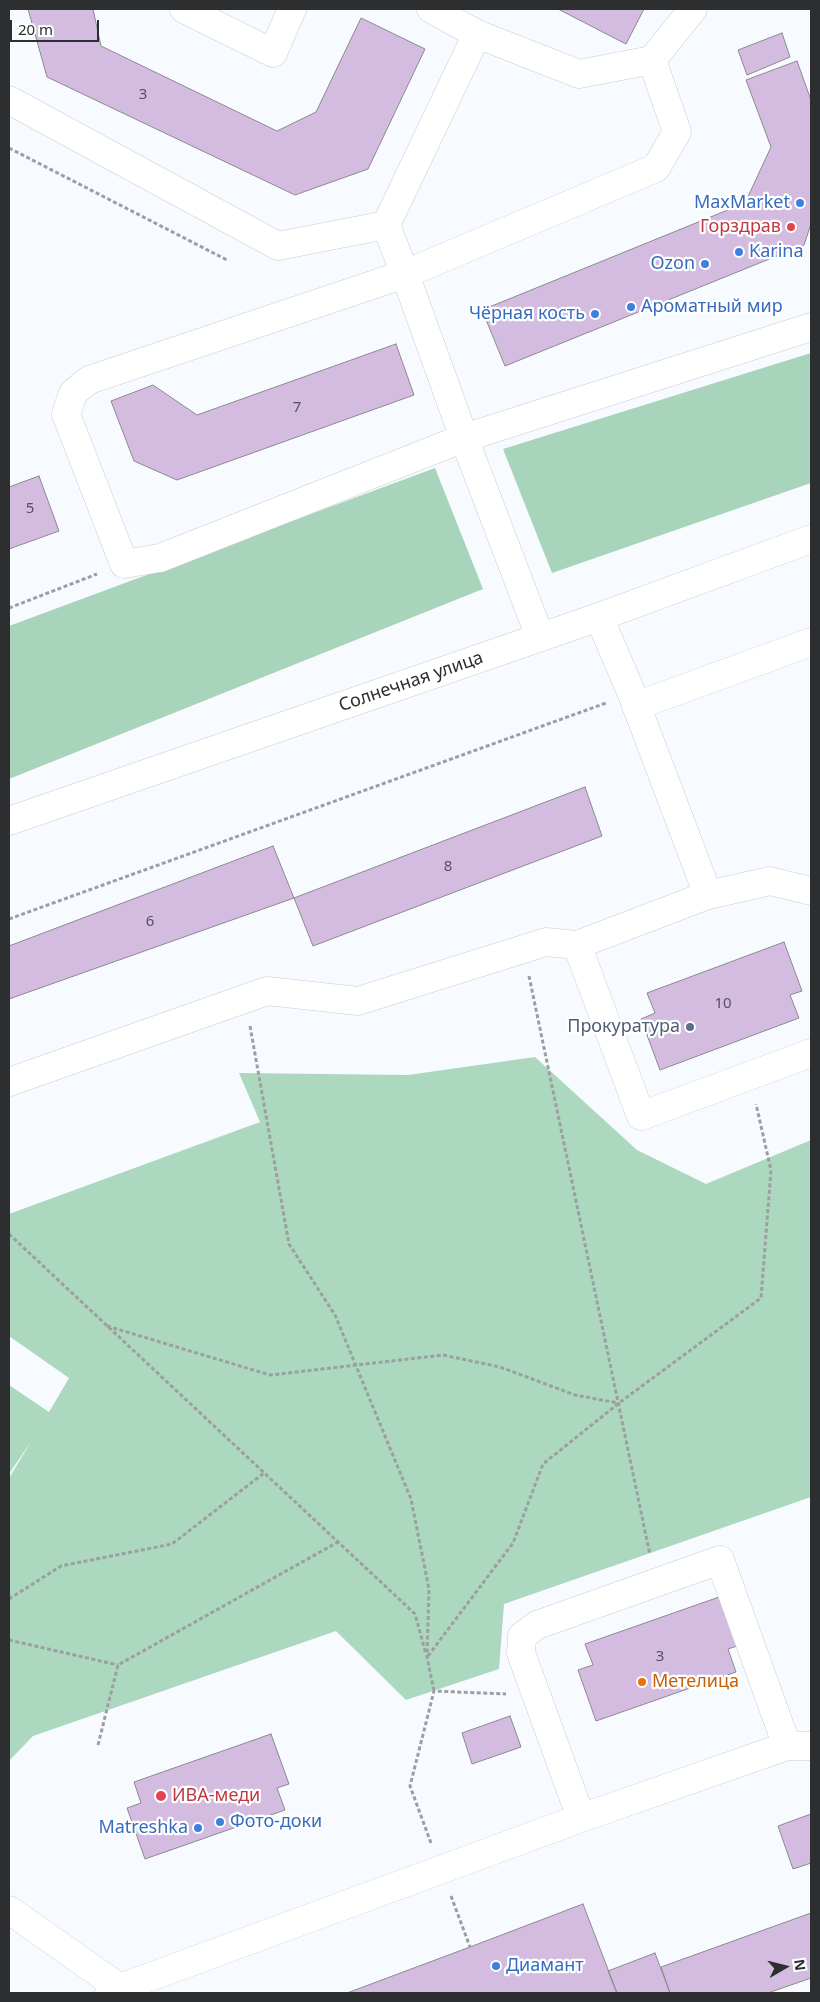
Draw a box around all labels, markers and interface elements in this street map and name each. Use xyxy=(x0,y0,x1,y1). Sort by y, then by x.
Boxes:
scale bar xyxy=(12,10,101,42)
text: 20 m xyxy=(18,19,53,39)
house number: 3 xyxy=(139,86,147,104)
place label: MaxMarket xyxy=(694,192,790,214)
marker: MaxMarket xyxy=(794,197,806,209)
place label: Горздрав xyxy=(700,216,781,238)
marker: Горздрав xyxy=(785,221,797,233)
place label: Karina xyxy=(749,241,804,263)
marker: Karina xyxy=(733,246,745,258)
place label: Ozon xyxy=(650,253,695,275)
marker: Ozon xyxy=(699,258,711,270)
place label: Ароматный мир xyxy=(641,296,783,318)
marker: Ароматный мир xyxy=(625,301,637,313)
place label: Чёрная кость xyxy=(469,303,585,325)
marker: Чёрная кость xyxy=(589,308,601,320)
house number: 7 xyxy=(293,399,301,417)
house number: 5 xyxy=(26,500,34,518)
street label: Солнечная улица xyxy=(336,647,486,717)
house number: 8 xyxy=(444,858,452,876)
house number: 6 xyxy=(146,913,154,931)
house number: 10 xyxy=(714,995,732,1013)
place label: Прокуратура xyxy=(567,1016,680,1038)
marker: Прокуратура xyxy=(684,1021,696,1033)
house number: 3 xyxy=(656,1648,664,1666)
place label: Метелица xyxy=(652,1671,739,1693)
marker: Метелица xyxy=(636,1676,648,1688)
place label: ИВА-меди xyxy=(172,1785,260,1807)
marker: ИВА-меди xyxy=(154,1789,168,1803)
place label: Фото-доки xyxy=(230,1811,322,1833)
marker: Фото-доки xyxy=(214,1816,226,1828)
place label: Matreshka xyxy=(98,1817,188,1839)
marker: Matreshka xyxy=(192,1822,204,1834)
north arrow xyxy=(760,1942,810,1992)
place label: Диамант xyxy=(506,1955,584,1977)
text: N xyxy=(790,1958,811,1972)
marker: Диамант xyxy=(490,1960,502,1972)

